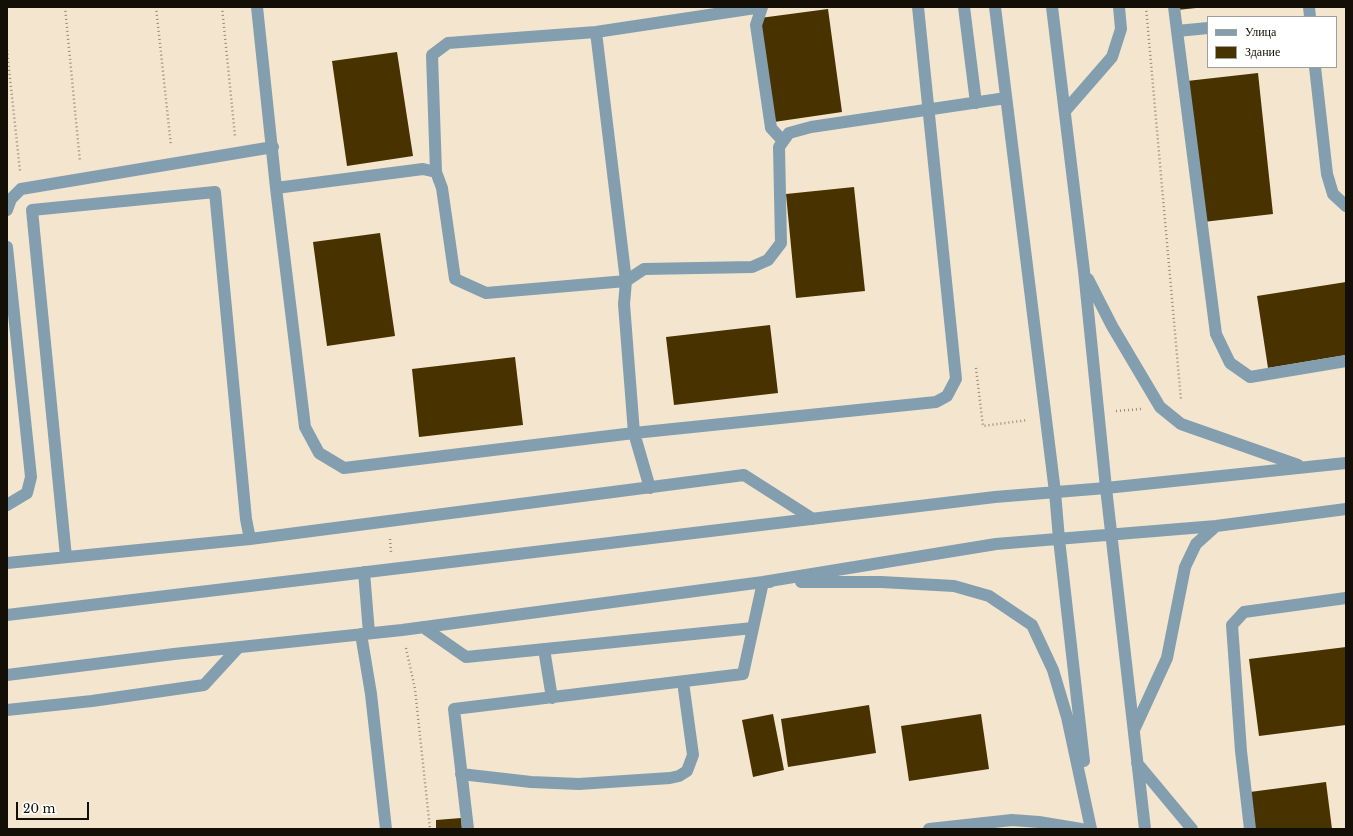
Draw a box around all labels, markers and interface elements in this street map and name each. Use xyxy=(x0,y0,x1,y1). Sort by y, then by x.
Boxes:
legend xyxy=(1207,16,1337,68)
text: Улица xyxy=(1245,24,1276,39)
text: Здание xyxy=(1245,44,1280,59)
scale bar xyxy=(18,794,91,820)
text: 20 m xyxy=(23,801,55,816)

